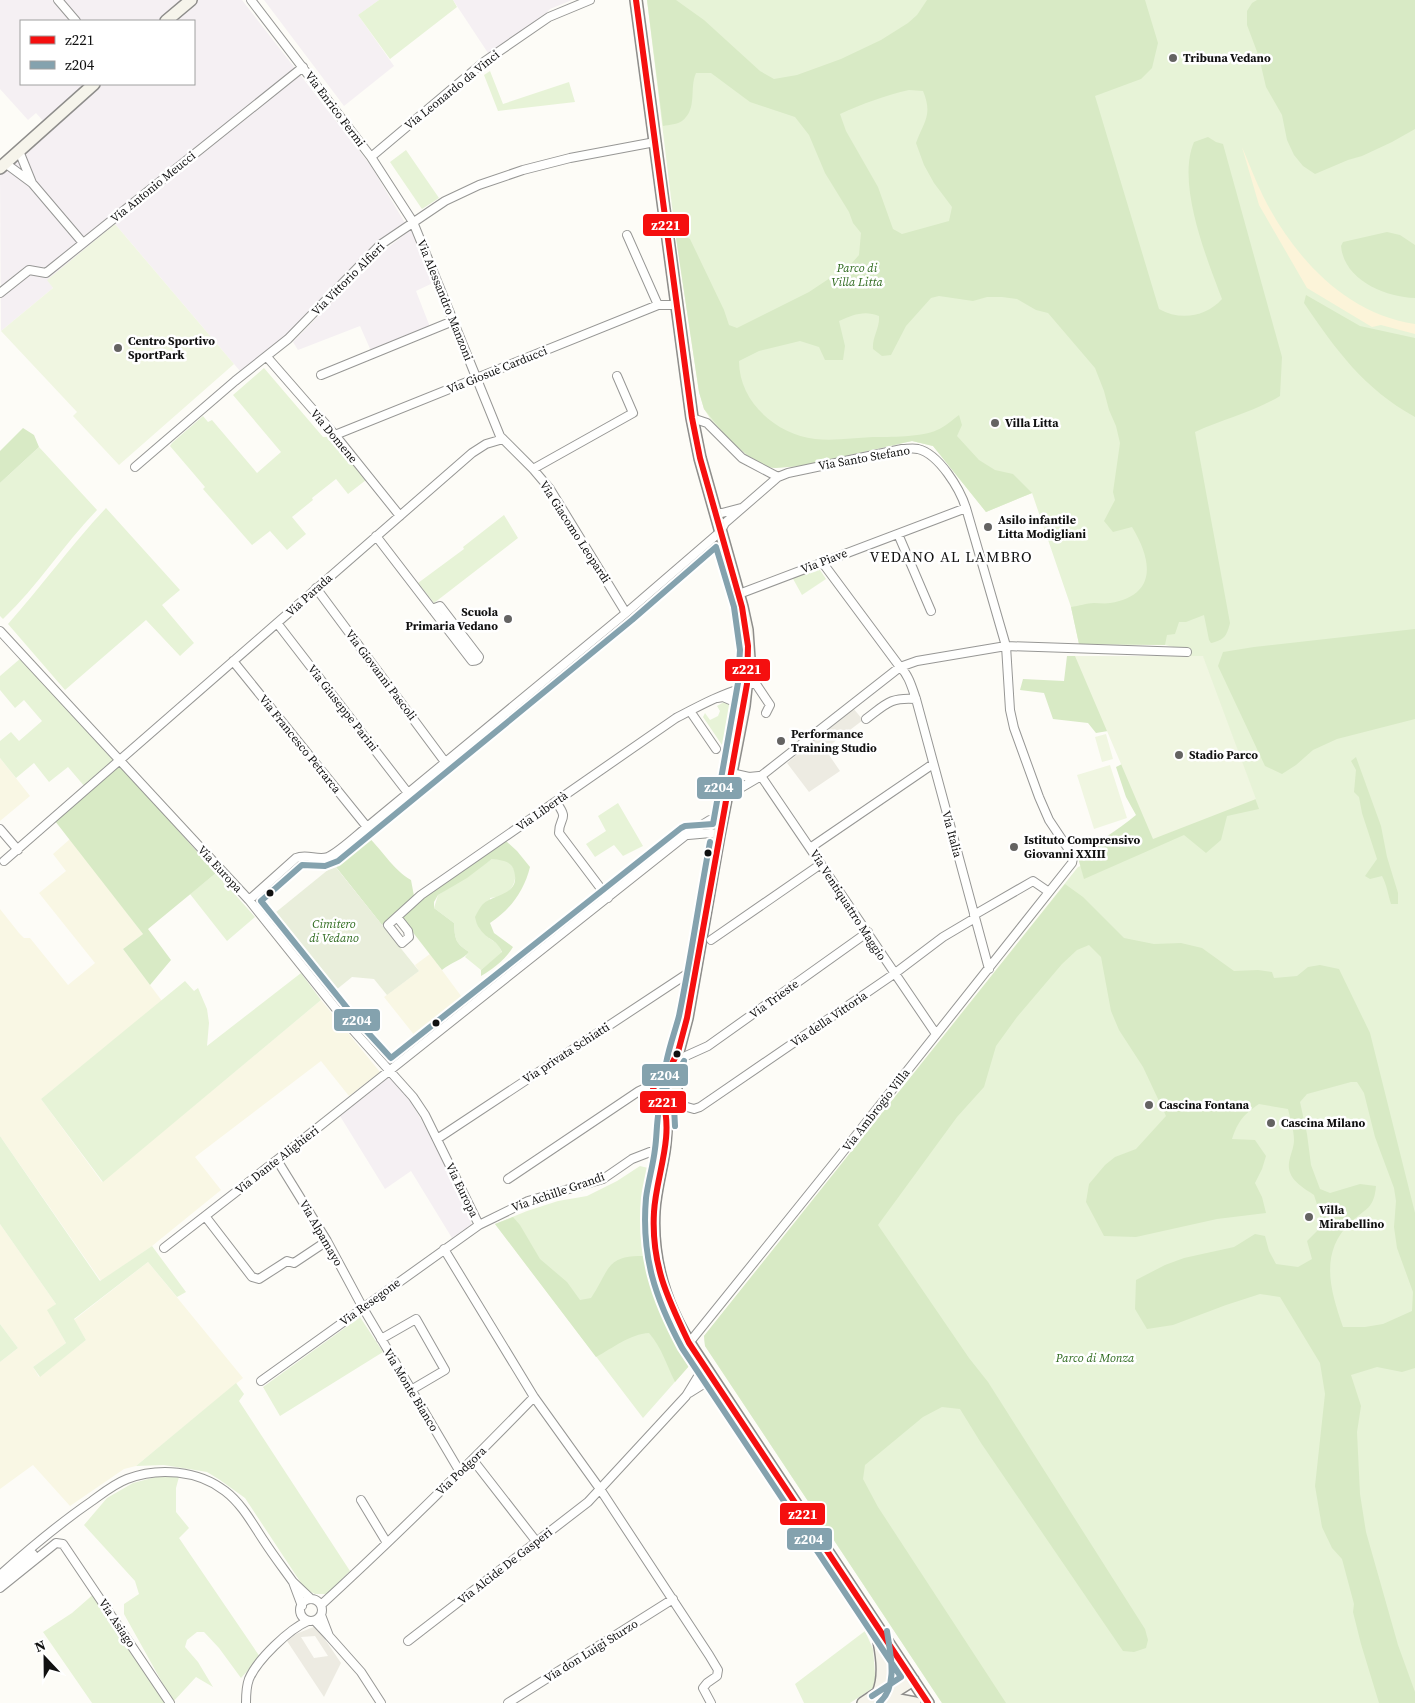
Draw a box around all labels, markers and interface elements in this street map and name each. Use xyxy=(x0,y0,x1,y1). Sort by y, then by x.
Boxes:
legend xyxy=(20,20,195,85)
text: z221 xyxy=(65,29,94,50)
street label: Via Leonardo da Vinci xyxy=(401,46,503,133)
place label: Tribuna Vedano xyxy=(1183,50,1271,66)
marker: Tribuna Vedano xyxy=(1167,52,1179,64)
text: z204 xyxy=(65,54,95,75)
street label: Via Enrico Fermi xyxy=(301,68,369,150)
street label: Via Antonio Meucci xyxy=(107,147,199,226)
line badge: z221 xyxy=(642,213,690,237)
text: z221 xyxy=(651,215,681,235)
street label: Via Alessandro Manzoni xyxy=(413,237,477,363)
street label: Via Vittorio Alfieri xyxy=(308,239,388,319)
park label: Parco di Villa Litta xyxy=(831,260,883,290)
place label: Centro Sportivo SportPark xyxy=(128,333,215,363)
marker: Centro Sportivo SportPark xyxy=(112,342,124,354)
street label: Via Giosuè Carducci xyxy=(444,342,550,397)
street label: Via Domene xyxy=(307,406,361,466)
place label: Villa Litta xyxy=(1005,415,1059,431)
marker: Villa Litta xyxy=(989,417,1001,429)
street label: Via Santo Stefano xyxy=(817,442,912,474)
street label: Via Giacomo Leopardi xyxy=(536,478,614,587)
place label: Asilo infantile Litta Modigliani xyxy=(998,512,1086,542)
marker: Asilo infantile Litta Modigliani xyxy=(982,521,994,533)
street label: Via Piave xyxy=(798,545,850,577)
district label: VEDANO AL LAMBRO xyxy=(869,546,1033,567)
street label: Via Parada xyxy=(282,569,336,620)
place label: Scuola Primaria Vedano xyxy=(405,604,499,634)
marker: Scuola Primaria Vedano xyxy=(502,613,514,625)
street label: Via Giovanni Pascoli xyxy=(342,627,421,724)
line badge: z221 xyxy=(724,658,771,682)
text: z221 xyxy=(732,659,762,679)
street label: Via Giuseppe Parini xyxy=(304,661,382,755)
street label: Via Francesco Petrarca xyxy=(255,691,345,797)
place label: Performance Training Studio xyxy=(791,726,877,756)
marker: Performance Training Studio xyxy=(775,735,787,747)
place label: Stadio Parco xyxy=(1189,747,1258,763)
marker: Stadio Parco xyxy=(1173,749,1185,761)
line badge: z204 xyxy=(696,776,743,800)
text: z204 xyxy=(704,777,734,797)
street label: Via Libertà xyxy=(513,787,572,835)
street label: Via Italia xyxy=(938,809,966,860)
place label: Istituto Comprensivo Giovanni XXIII xyxy=(1024,832,1141,862)
marker: Istituto Comprensivo Giovanni XXIII xyxy=(1008,841,1020,853)
street label: Via Europa xyxy=(194,842,247,897)
street label: Via Ventiquattro Maggio xyxy=(806,847,890,964)
unlabelled marker xyxy=(703,848,713,858)
unlabelled marker xyxy=(265,888,275,898)
park label: Cimitero di Vedano xyxy=(309,916,359,946)
street label: Via Trieste xyxy=(746,976,802,1022)
street label: Via della Vittoria xyxy=(788,987,871,1051)
line badge: z204 xyxy=(333,1008,381,1032)
text: z204 xyxy=(342,1010,372,1030)
unlabelled marker xyxy=(431,1018,441,1028)
street label: Via privata Schiatti xyxy=(519,1019,613,1087)
unlabelled marker xyxy=(672,1049,682,1059)
line badge: z204 xyxy=(641,1063,689,1087)
text: z204 xyxy=(650,1065,680,1085)
street label: Via Ambrogio Villa xyxy=(839,1065,914,1155)
line badge: z221 xyxy=(639,1090,687,1114)
text: z221 xyxy=(648,1092,678,1112)
place label: Cascina Fontana xyxy=(1159,1097,1250,1113)
marker: Cascina Fontana xyxy=(1143,1099,1155,1111)
place label: Cascina Milano xyxy=(1281,1115,1366,1131)
marker: Cascina Milano xyxy=(1265,1117,1277,1129)
street label: Via Dante Alighieri xyxy=(232,1122,322,1198)
street label: Via Europa xyxy=(442,1160,482,1221)
street label: Via Achille Grandi xyxy=(509,1168,607,1215)
street label: Via Alpamayo xyxy=(296,1197,347,1269)
place label: Villa Mirabellino xyxy=(1319,1202,1385,1232)
marker: Villa Mirabellino xyxy=(1303,1211,1315,1223)
street label: Via Resegone xyxy=(336,1275,404,1329)
street label: Via Monte Bianco xyxy=(380,1345,442,1435)
park label: Parco di Monza xyxy=(1055,1350,1135,1366)
street label: Via Podgora xyxy=(432,1442,490,1499)
line badge: z221 xyxy=(779,1502,826,1526)
text: z221 xyxy=(788,1504,818,1524)
street label: Via Alcide De Gasperi xyxy=(455,1524,556,1608)
line badge: z204 xyxy=(786,1527,833,1551)
text: z204 xyxy=(794,1529,824,1549)
street label: Via Asiago xyxy=(95,1595,139,1651)
street label: Via don Luigi Sturzo xyxy=(541,1615,641,1686)
north arrow xyxy=(20,1633,70,1683)
text: N xyxy=(32,1635,49,1657)

